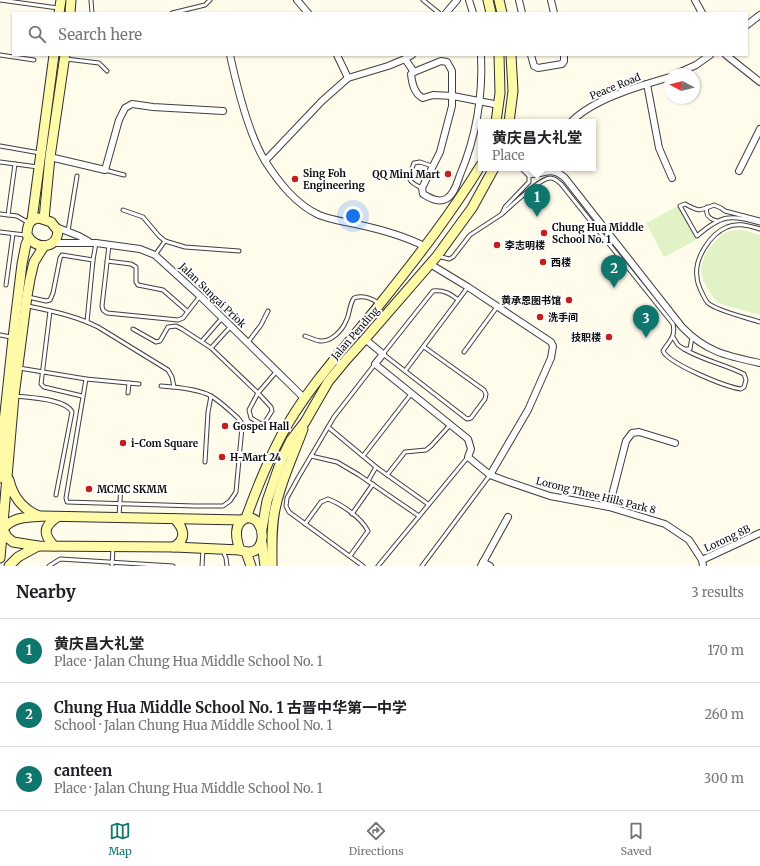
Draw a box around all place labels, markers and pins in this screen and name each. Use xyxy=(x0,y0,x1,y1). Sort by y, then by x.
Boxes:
place label: Sing Foh Engineering xyxy=(303,167,365,192)
place label: QQ Mini Mart xyxy=(372,168,440,181)
marker: QQ Mini Mart xyxy=(443,169,453,179)
marker: Sing Foh Engineering xyxy=(290,174,300,184)
pin: 1 xyxy=(524,184,550,217)
place label: Chung Hua Middle School No. 1 xyxy=(552,221,644,246)
marker: Chung Hua Middle School No. 1 xyxy=(539,228,549,238)
place label: 李志明楼 xyxy=(505,239,545,252)
marker: 李志明楼 xyxy=(492,240,502,250)
pin: 2 xyxy=(601,255,627,288)
place label: 西楼 xyxy=(551,256,571,269)
marker: 西楼 xyxy=(538,257,548,267)
place label: 黄承恩图书馆 xyxy=(501,294,561,307)
marker: 黄承恩图书馆 xyxy=(564,295,574,305)
pin: 3 xyxy=(633,305,659,338)
place label: 洗手间 xyxy=(548,311,578,324)
marker: 洗手间 xyxy=(535,312,545,322)
place label: 技职楼 xyxy=(571,331,601,344)
marker: 技职楼 xyxy=(604,332,614,342)
place label: Gospel Hall xyxy=(233,420,290,433)
marker: Gospel Hall xyxy=(220,421,230,431)
place label: i-Com Square xyxy=(131,437,199,450)
marker: i-Com Square xyxy=(118,438,128,448)
place label: H-Mart 24 xyxy=(230,451,282,464)
marker: H-Mart 24 xyxy=(217,452,227,462)
place label: MCMC SKMM xyxy=(97,483,168,496)
marker: MCMC SKMM xyxy=(84,484,94,494)

